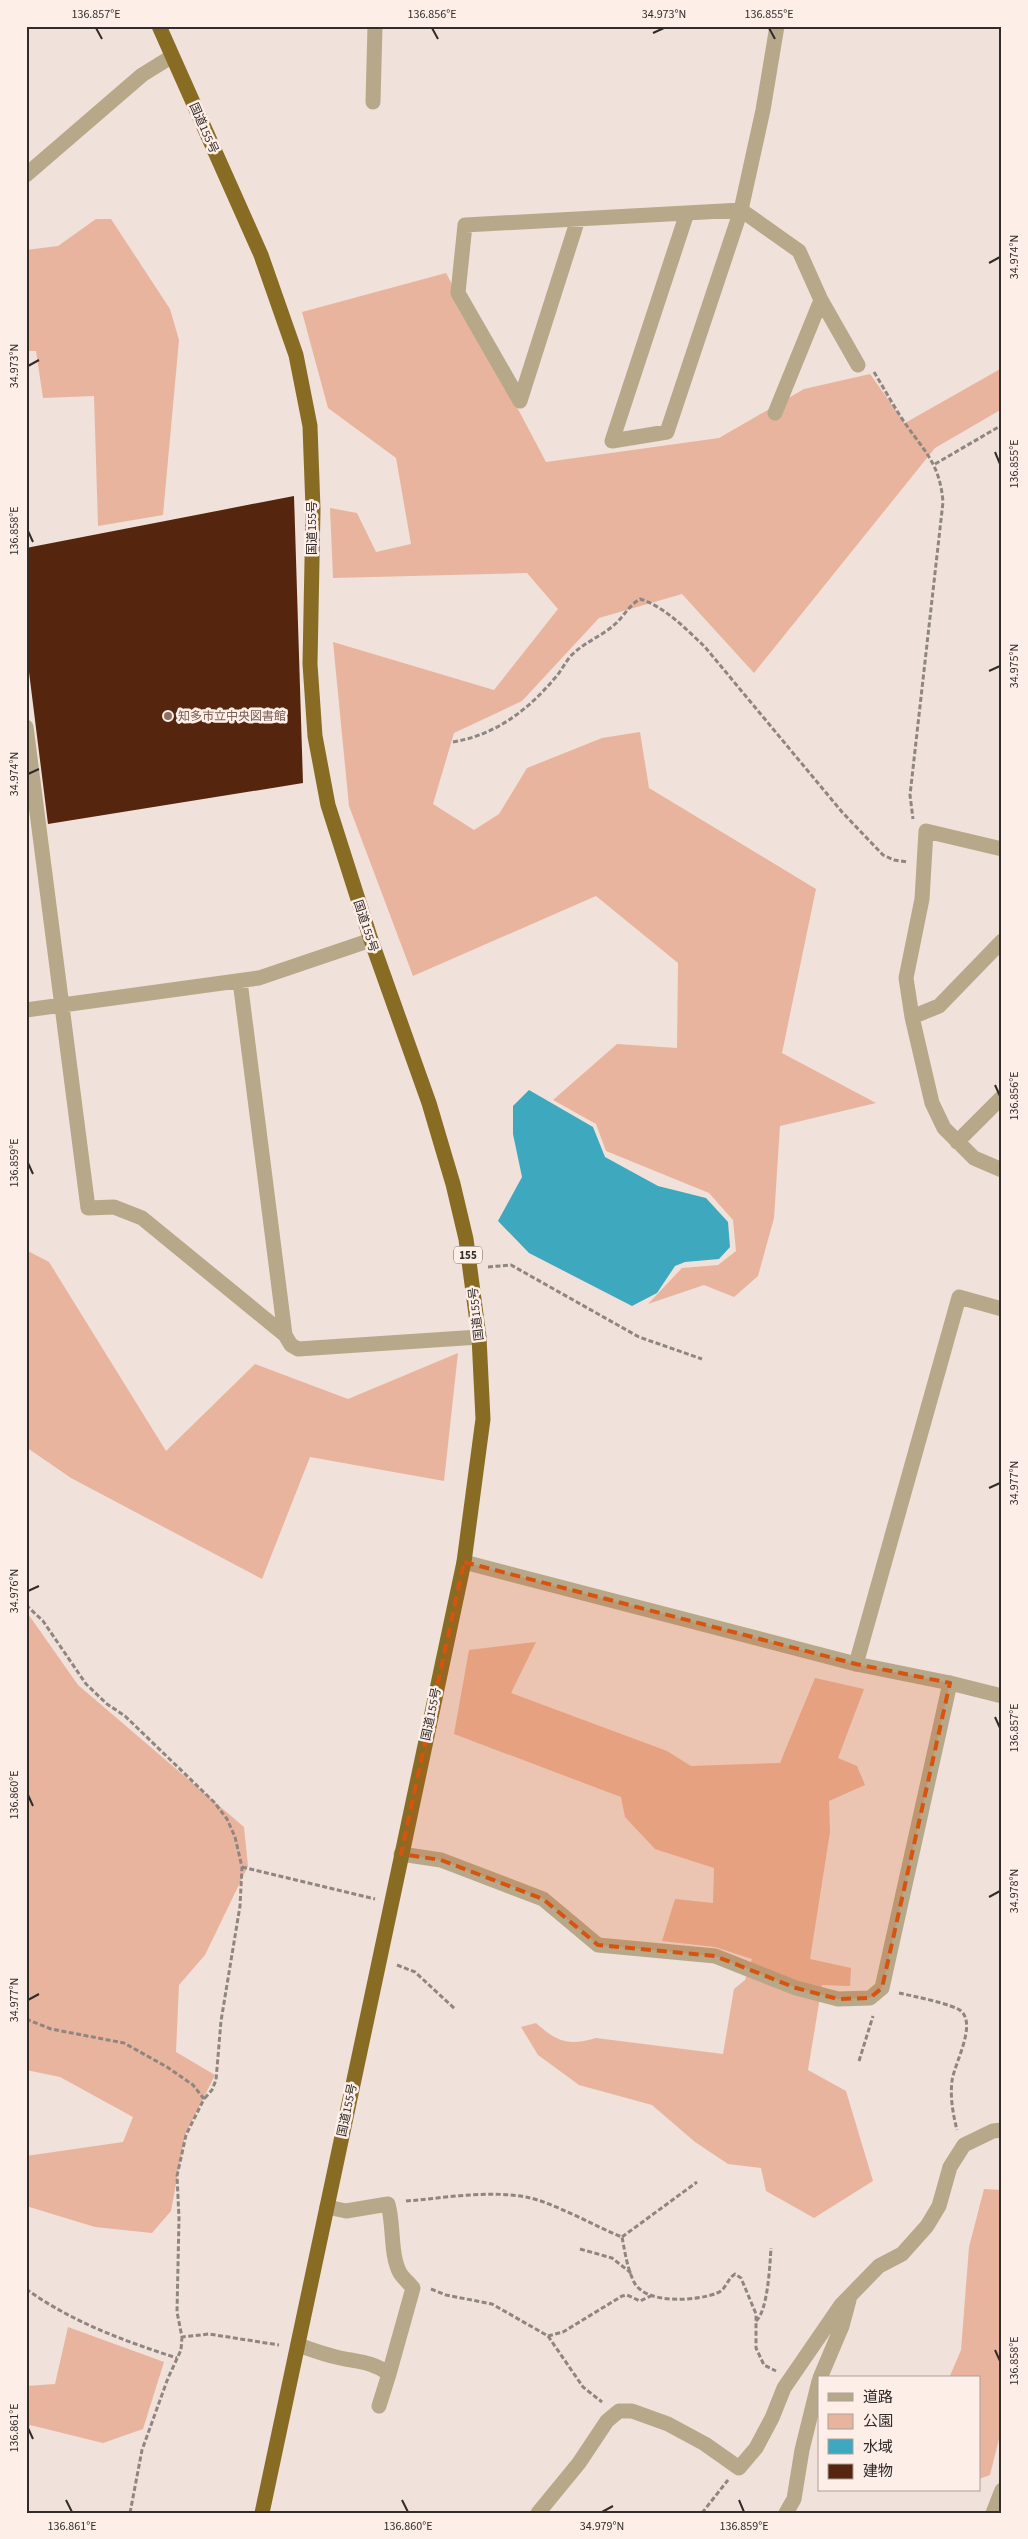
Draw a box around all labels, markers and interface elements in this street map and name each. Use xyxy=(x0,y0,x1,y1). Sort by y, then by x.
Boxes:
text: 136.857°E xyxy=(71,6,121,23)
text: 136.856°E xyxy=(407,6,457,23)
text: 34.973°N xyxy=(642,6,686,23)
text: 136.855°E xyxy=(744,6,794,23)
street label: 国道155号 xyxy=(185,100,222,156)
text: 34.974°N xyxy=(1006,235,1023,279)
text: 34.973°N xyxy=(6,344,23,388)
text: 136.855°E xyxy=(1006,439,1023,489)
street label: 国道155号 xyxy=(304,501,321,555)
text: 136.858°E xyxy=(6,506,23,556)
text: 34.975°N xyxy=(1006,644,1023,688)
place label: 知多市立中央図書館 xyxy=(178,708,286,725)
marker: 知多市立中央図書館 xyxy=(162,710,174,722)
text: 34.974°N xyxy=(6,752,23,796)
street label: 国道155号 xyxy=(349,898,382,954)
text: 136.856°E xyxy=(1006,1071,1023,1121)
text: 136.859°E xyxy=(6,1138,23,1188)
road number: 155 xyxy=(454,1246,482,1264)
street label: 国道155号 xyxy=(465,1286,488,1342)
text: 34.977°N xyxy=(1006,1461,1023,1505)
text: 34.976°N xyxy=(6,1569,23,1613)
street label: 国道155号 xyxy=(418,1686,445,1742)
text: 136.857°E xyxy=(1006,1703,1023,1753)
text: 136.860°E xyxy=(6,1770,23,1820)
text: 34.978°N xyxy=(1006,1869,1023,1913)
text: 34.977°N xyxy=(6,1978,23,2022)
street label: 国道155号 xyxy=(334,2082,361,2138)
text: 136.858°E xyxy=(1006,2336,1023,2386)
legend xyxy=(818,2376,980,2492)
text: 道路 xyxy=(863,2387,893,2408)
text: 136.861°E xyxy=(6,2403,23,2453)
text: 公園 xyxy=(863,2411,893,2432)
text: 水域 xyxy=(863,2437,893,2458)
text: 建物 xyxy=(863,2461,893,2482)
text: 136.861°E xyxy=(47,2518,97,2535)
text: 136.860°E xyxy=(383,2518,433,2535)
text: 34.979°N xyxy=(580,2518,624,2535)
text: 136.859°E xyxy=(719,2518,769,2535)

